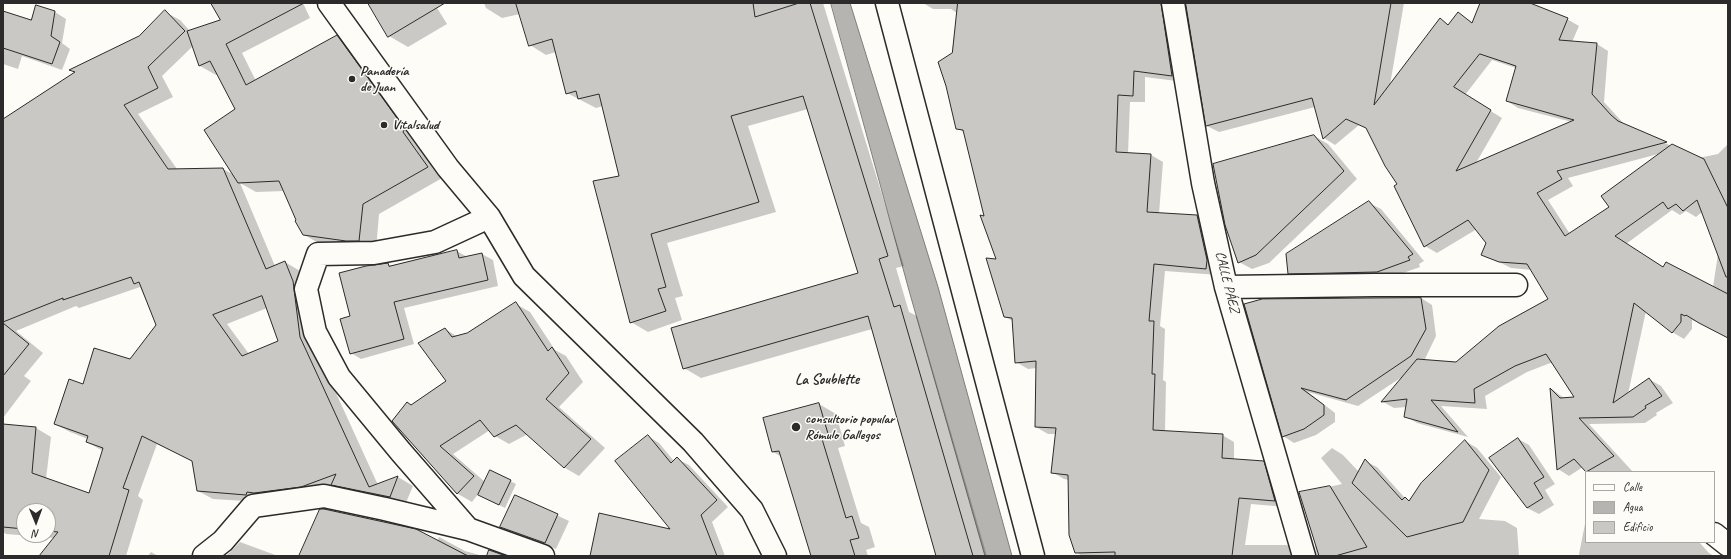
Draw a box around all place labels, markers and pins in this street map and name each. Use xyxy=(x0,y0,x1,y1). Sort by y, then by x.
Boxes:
place label: Panadería de Juan xyxy=(360,63,409,96)
marker: Panadería de Juan xyxy=(347,74,357,84)
place label: Vitalsalud xyxy=(392,117,439,133)
marker: Vitalsalud xyxy=(379,120,389,130)
place label: consultorio popular Rómulo Gallegos xyxy=(805,411,894,444)
marker: consultorio popular Rómulo Gallegos xyxy=(790,421,802,433)

